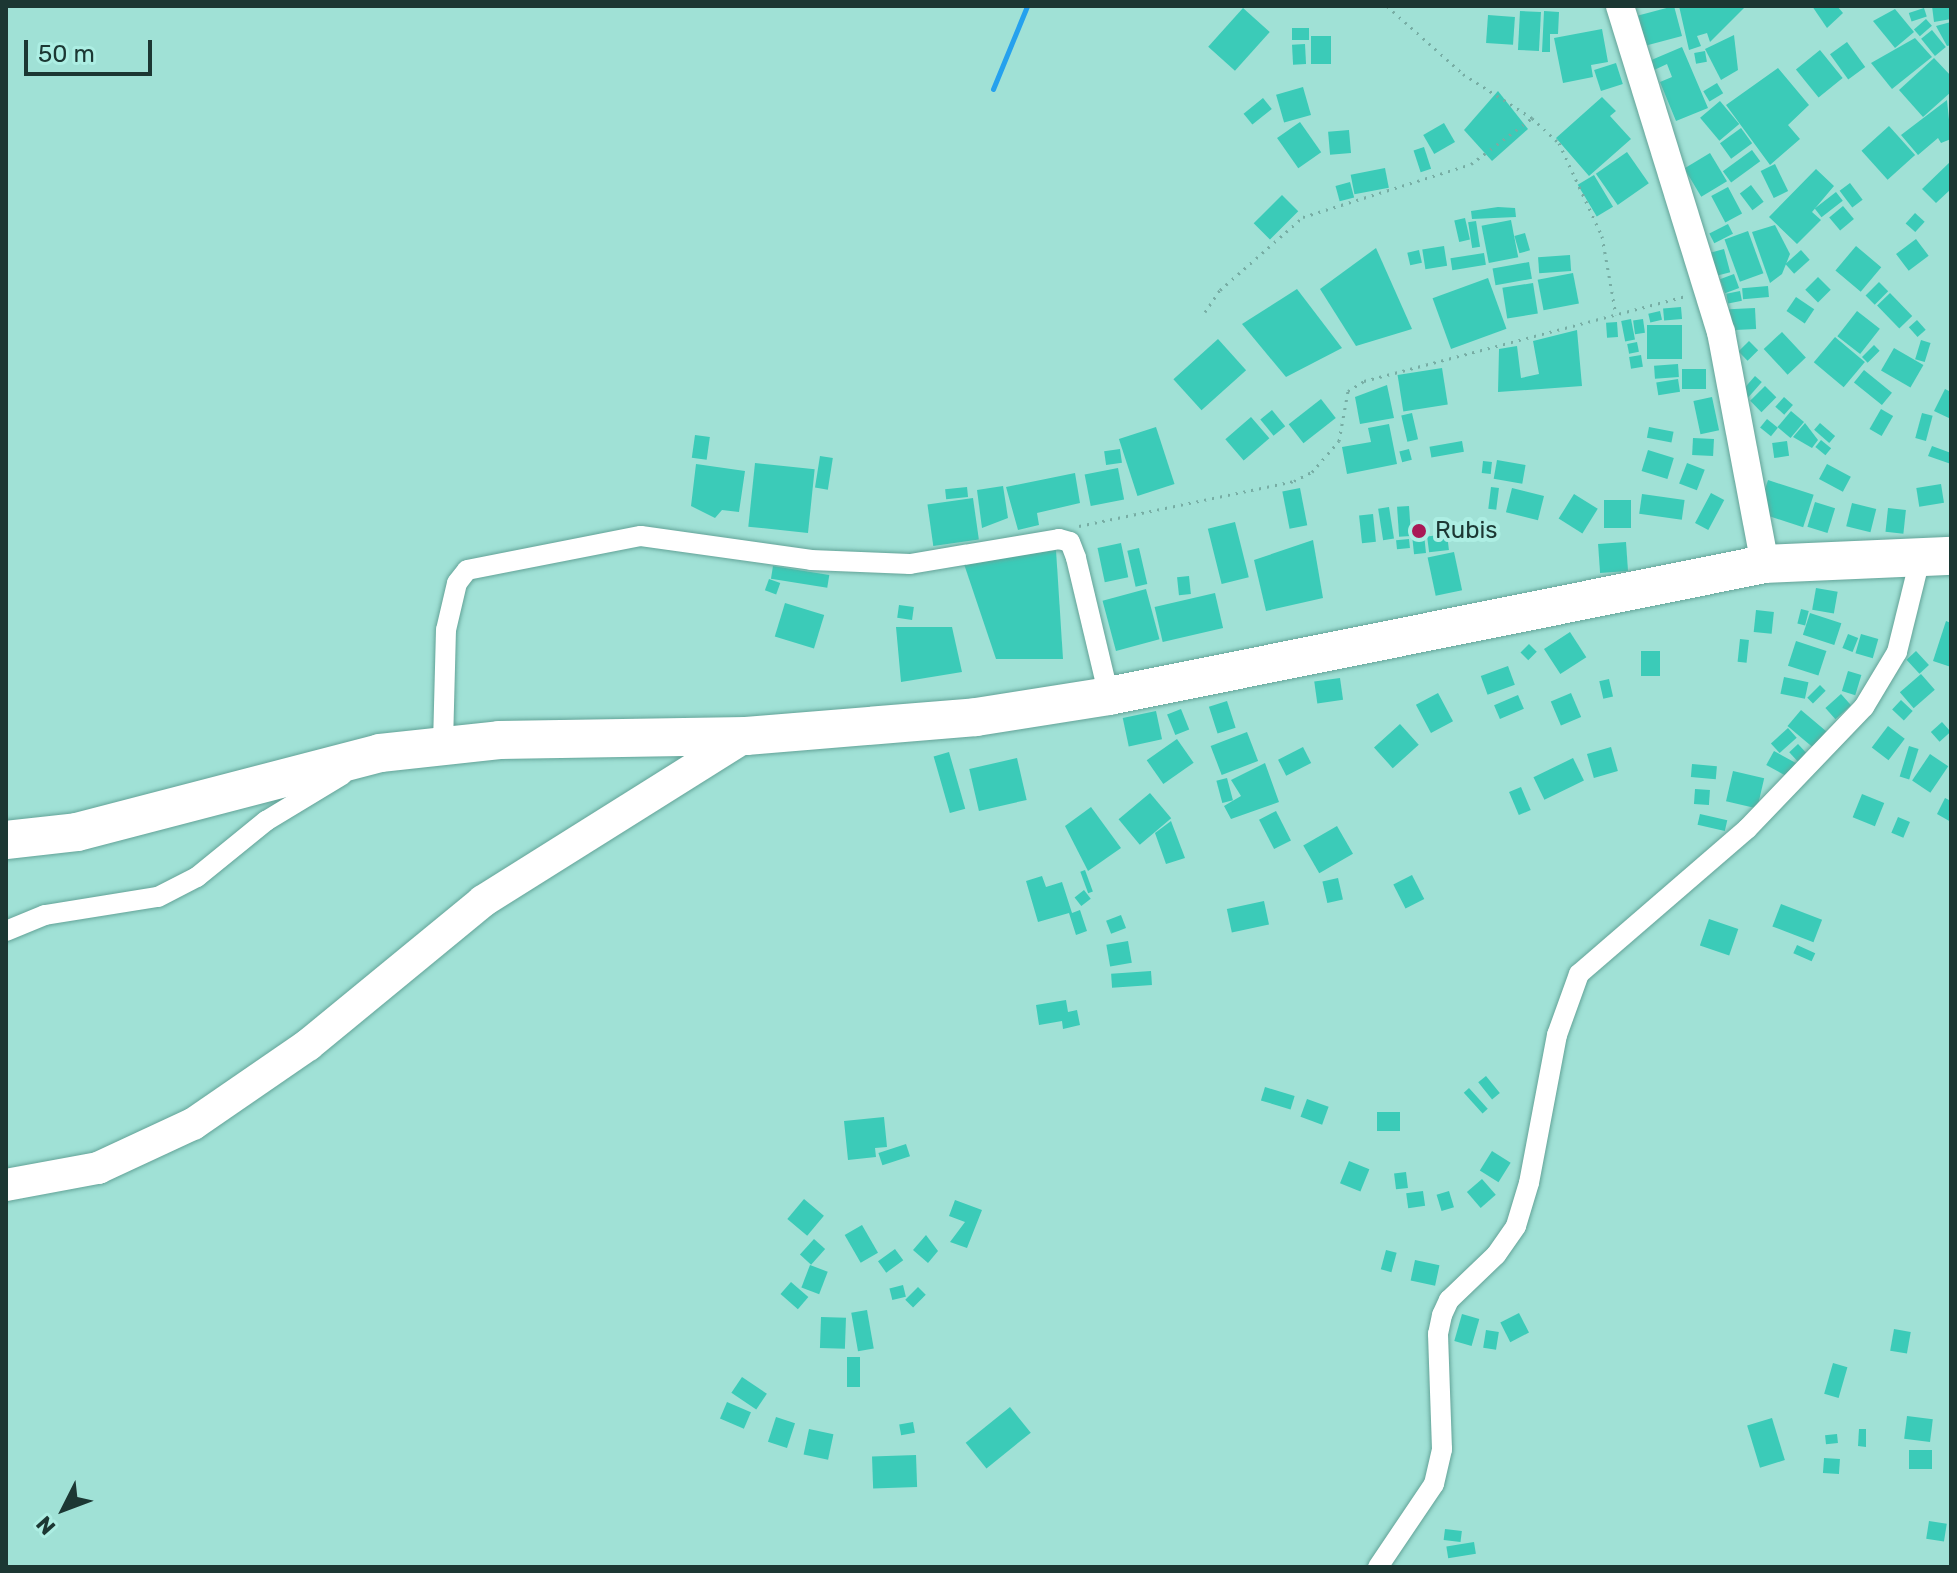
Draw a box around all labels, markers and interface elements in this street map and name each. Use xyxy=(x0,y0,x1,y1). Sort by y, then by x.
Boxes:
scale bar xyxy=(28,24,156,74)
text: 50 m xyxy=(38,40,95,68)
place label: Rubis xyxy=(1435,517,1497,545)
marker: Rubis xyxy=(1410,522,1428,540)
north arrow xyxy=(24,1469,104,1549)
text: N xyxy=(30,1510,61,1540)

